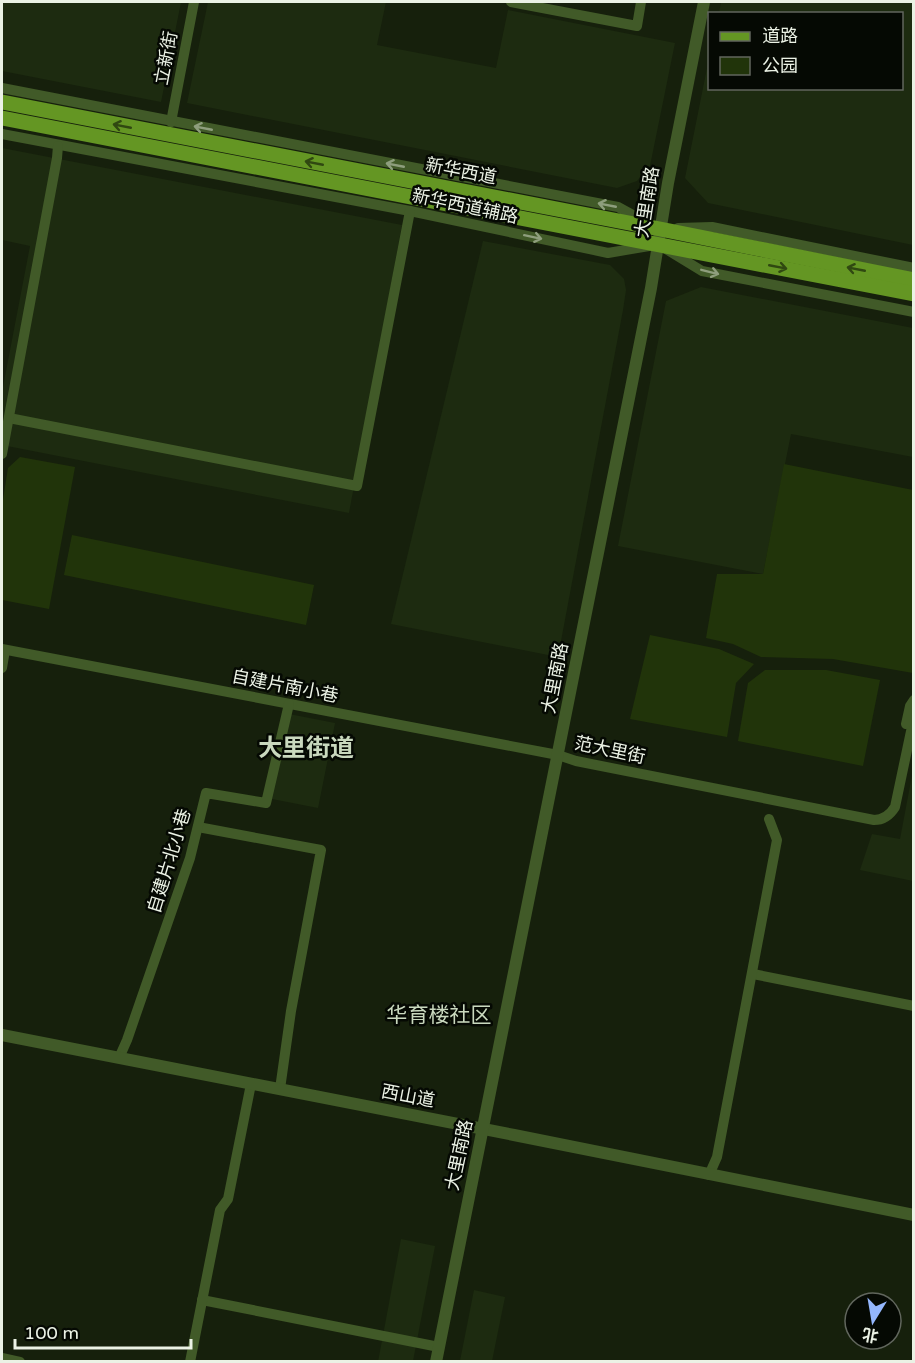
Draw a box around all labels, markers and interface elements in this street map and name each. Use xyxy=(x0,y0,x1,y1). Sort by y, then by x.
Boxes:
legend xyxy=(708,12,903,90)
text: 道路 xyxy=(762,25,798,47)
street label: 立新街 xyxy=(150,29,182,87)
text: 公园 xyxy=(762,55,798,77)
one-way arrow xyxy=(113,120,132,131)
one-way arrow xyxy=(194,122,214,133)
street label: 新华西道 xyxy=(424,153,498,189)
one-way arrow xyxy=(304,157,324,168)
one-way arrow xyxy=(385,159,405,170)
street label: 大里南路 xyxy=(631,165,663,239)
street label: 新华西道辅路 xyxy=(410,184,520,228)
one-way arrow xyxy=(598,199,617,210)
one-way arrow xyxy=(523,232,542,243)
one-way arrow xyxy=(768,262,787,273)
one-way arrow xyxy=(847,263,866,274)
one-way arrow xyxy=(700,266,719,278)
street label: 大里南路 xyxy=(537,641,573,715)
street label: 自建片南小巷 xyxy=(230,665,340,707)
street label: 范大里街 xyxy=(572,732,648,768)
district label: 大里街道 xyxy=(258,734,354,763)
street label: 自建片北小巷 xyxy=(143,806,195,916)
district label: 华育楼社区 xyxy=(387,1003,492,1028)
street label: 西山道 xyxy=(379,1080,437,1112)
street label: 大里南路 xyxy=(441,1117,477,1193)
north arrow xyxy=(843,1291,903,1351)
scale bar xyxy=(15,1312,190,1350)
text: 100 m xyxy=(24,1322,79,1344)
text: 北 xyxy=(861,1323,880,1346)

